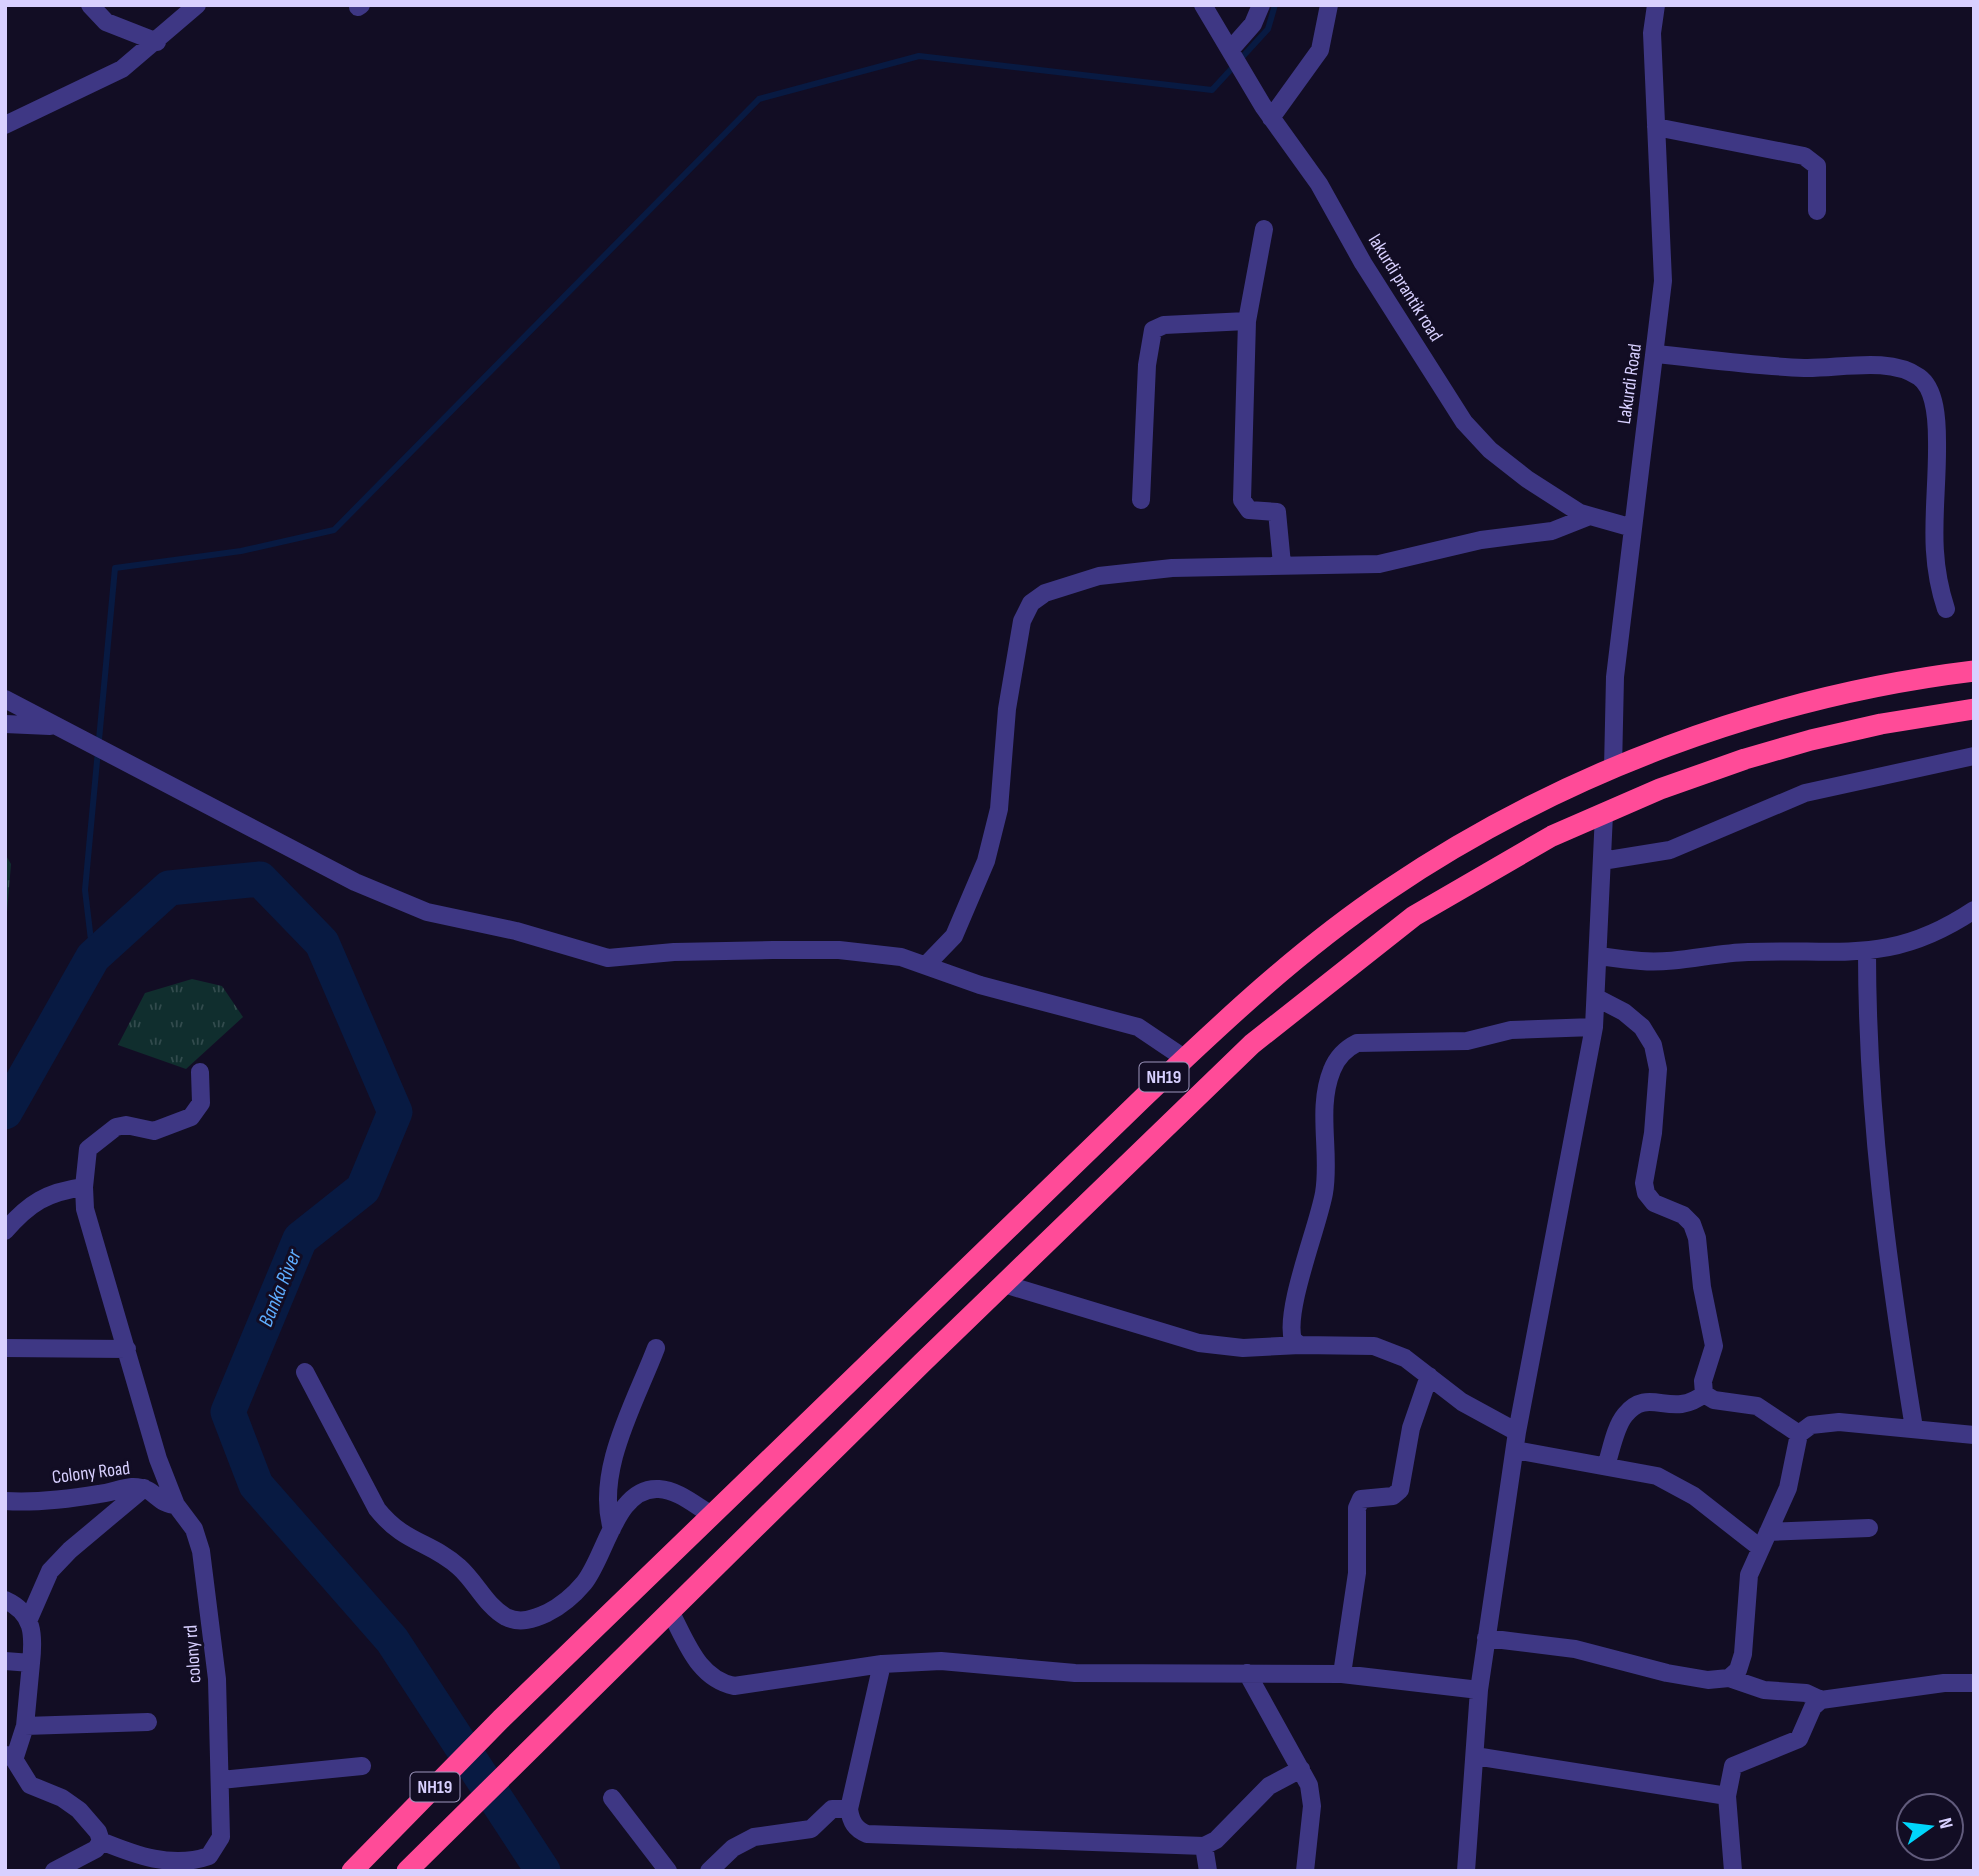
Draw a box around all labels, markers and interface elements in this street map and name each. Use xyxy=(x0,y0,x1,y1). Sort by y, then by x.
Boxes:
street label: lakurdi prantik road xyxy=(1363,230,1447,346)
street label: Lakurdi Road xyxy=(1613,342,1647,426)
road number: NH19 xyxy=(1140,1062,1188,1092)
water label: Banka River xyxy=(253,1245,307,1330)
street label: Colony Road xyxy=(51,1457,131,1489)
street label: colony rd xyxy=(179,1624,207,1684)
road number: NH19 xyxy=(410,1772,460,1801)
north arrow xyxy=(1895,1792,1965,1862)
text: N xyxy=(1933,1816,1957,1831)

